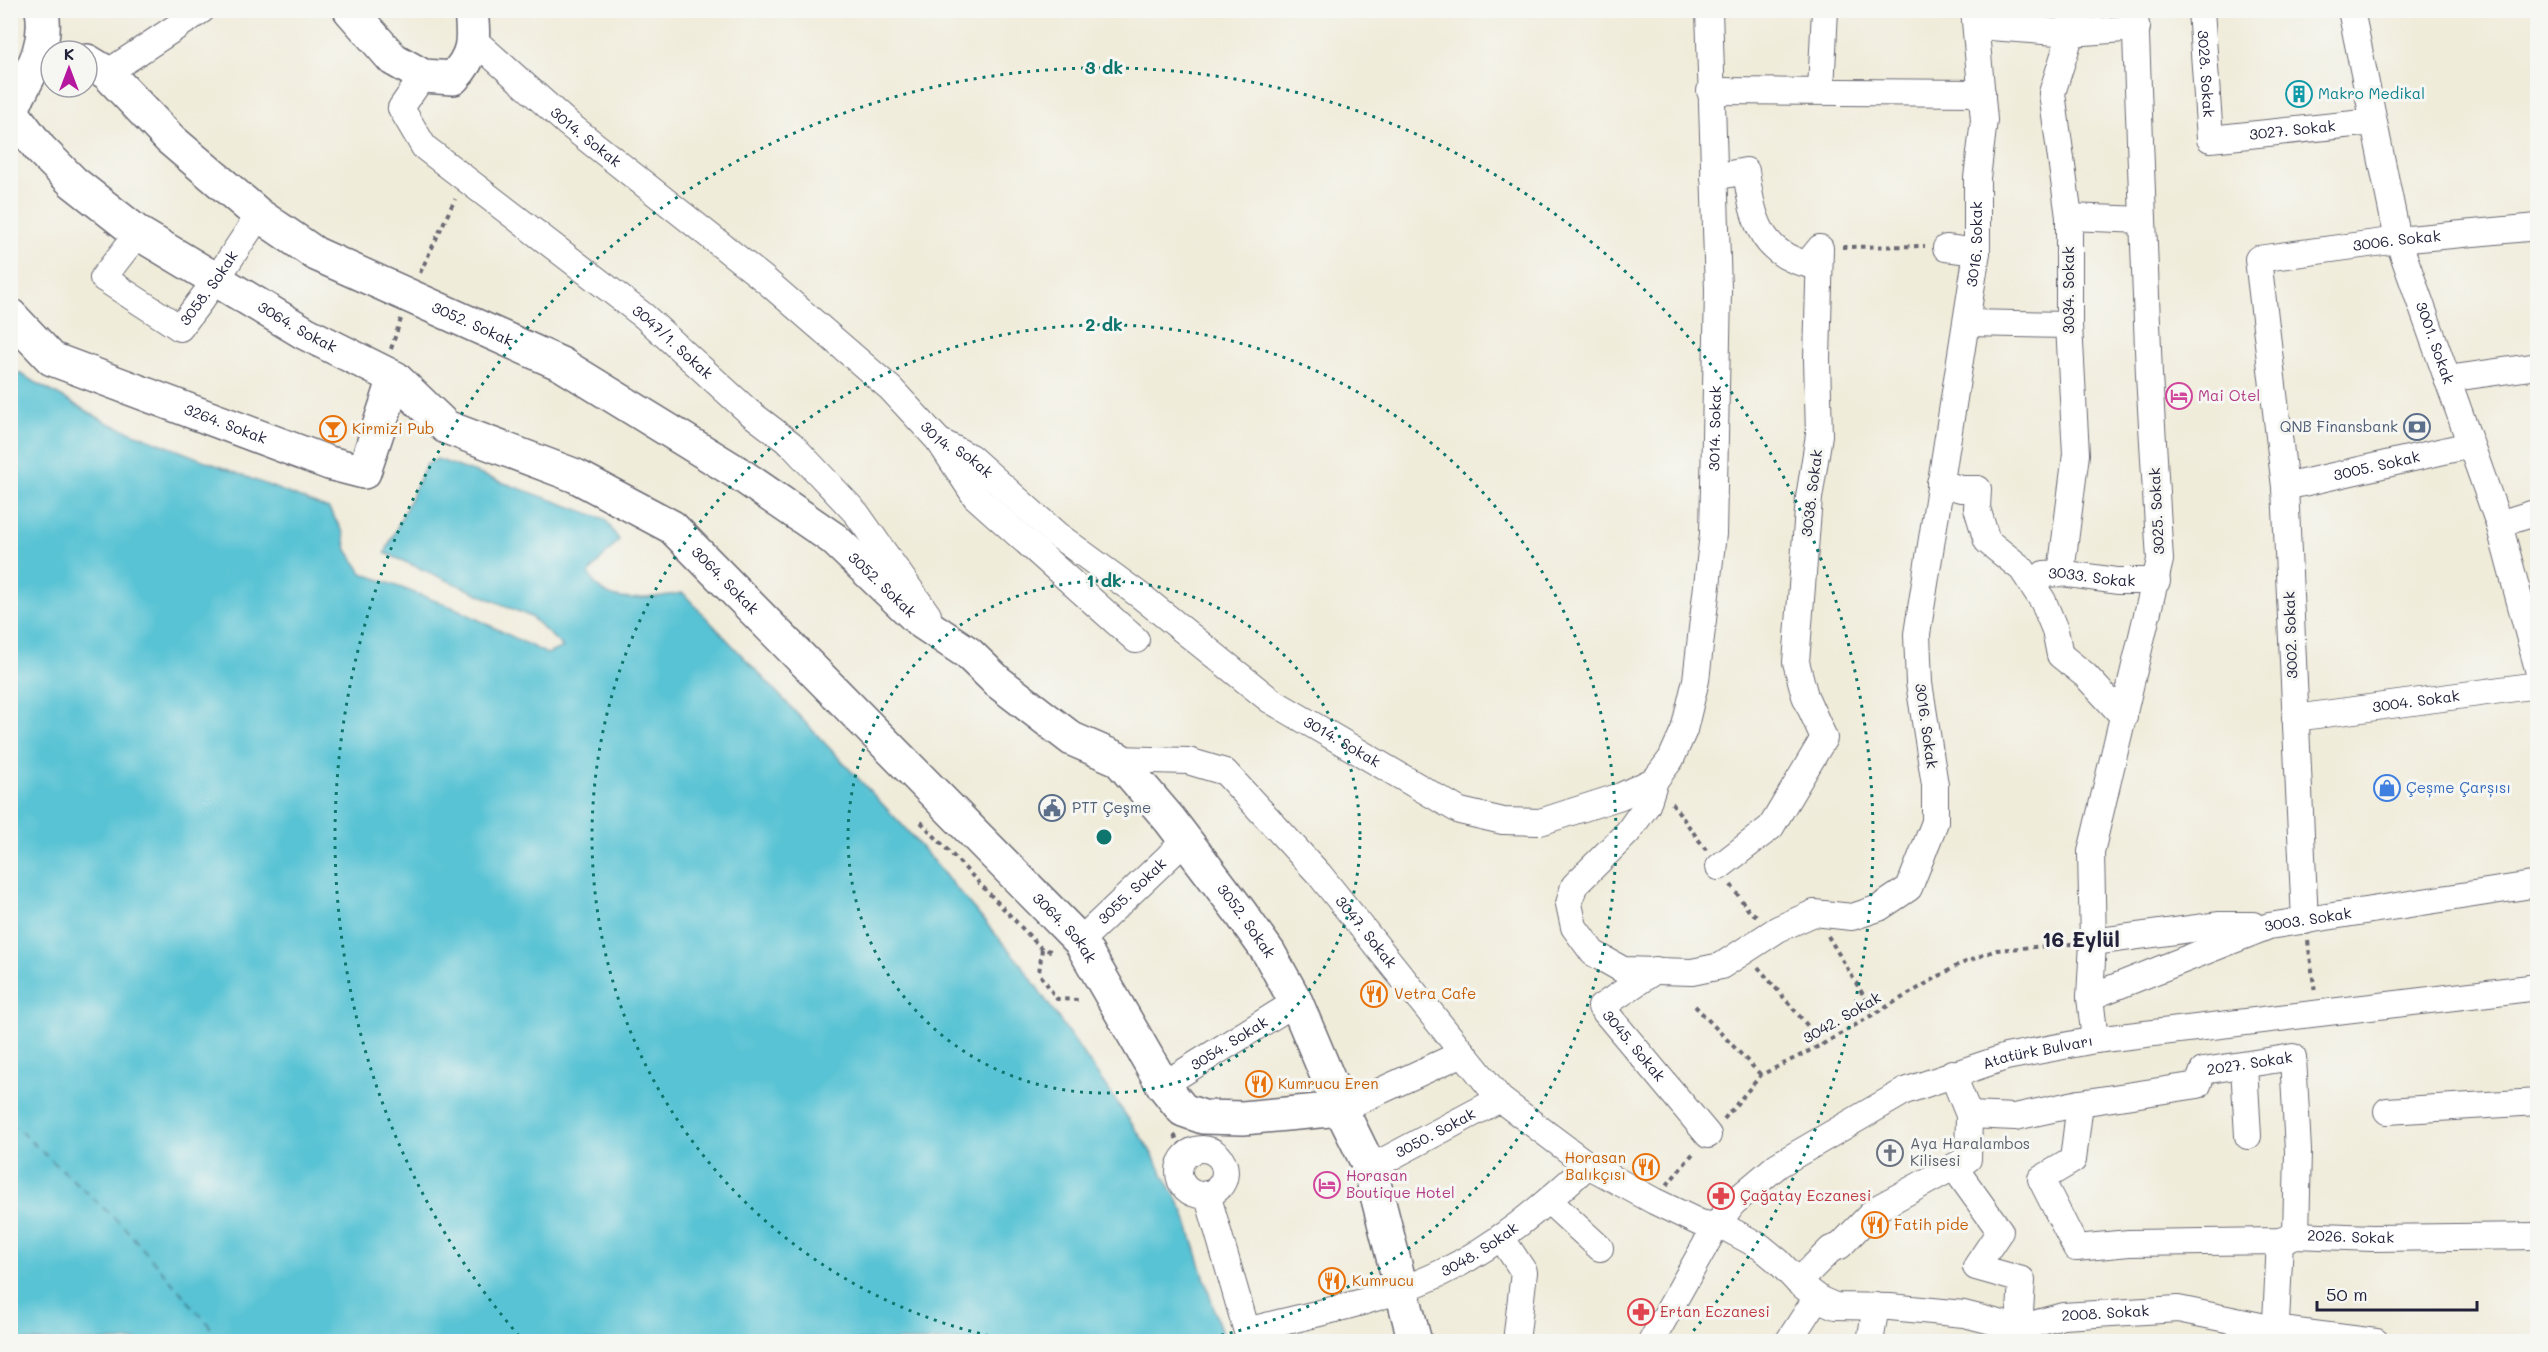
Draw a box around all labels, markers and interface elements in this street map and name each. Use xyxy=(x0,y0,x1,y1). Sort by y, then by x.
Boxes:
street label: 3028. Sokak xyxy=(2193,29,2219,118)
north arrow xyxy=(39,39,99,99)
text: K xyxy=(64,43,74,64)
text: 3 dk xyxy=(1085,55,1123,79)
building icon: Makro Medikal xyxy=(2284,79,2314,109)
place label: Makro Medikal xyxy=(2318,83,2425,103)
street label: 3014. Sokak xyxy=(547,102,626,171)
street label: 3027. Sokak xyxy=(2248,115,2336,144)
street label: 3016. Sokak xyxy=(1961,201,1986,288)
street label: 3006. Sokak xyxy=(2351,225,2441,255)
street label: 3058. Sokak xyxy=(174,246,242,329)
street label: 3034. Sokak xyxy=(2058,246,2078,334)
street label: 3064. Sokak xyxy=(254,296,341,356)
street label: 3052. Sokak xyxy=(429,296,517,350)
street label: 3001. Sokak xyxy=(2412,299,2459,386)
street label: 3047/1. Sokak xyxy=(629,300,717,383)
text: 2 dk xyxy=(1085,312,1123,336)
hotel icon: Mai Otel xyxy=(2164,381,2194,411)
street label: 3014. Sokak xyxy=(1703,385,1725,471)
place label: Mai Otel xyxy=(2198,385,2260,405)
street label: 3264. Sokak xyxy=(181,399,270,448)
bank icon: QNB Finansbank xyxy=(2402,412,2432,442)
bar icon: Kirmizi Pub xyxy=(318,414,348,444)
street label: 3014. Sokak xyxy=(916,416,998,482)
place label: QNB Finansbank xyxy=(2280,416,2398,436)
place label: Kirmizi Pub xyxy=(352,418,434,438)
street label: 3005. Sokak xyxy=(2331,446,2422,485)
street label: 3038. Sokak xyxy=(1796,448,1826,538)
street label: 3025. Sokak xyxy=(2144,467,2168,555)
street label: 3064. Sokak xyxy=(688,542,764,618)
street label: 3052. Sokak xyxy=(844,547,921,621)
street label: 3033. Sokak xyxy=(2048,562,2135,590)
text: 1 dk xyxy=(1086,568,1122,592)
street label: 3002. Sokak xyxy=(2278,591,2302,679)
street label: 3016. Sokak xyxy=(1911,682,1943,770)
street label: 3004. Sokak xyxy=(2371,685,2461,716)
street label: 3014. Sokak xyxy=(1300,711,1384,771)
shop icon: Çeșme Çarșısı xyxy=(2372,773,2402,803)
place label: Çeșme Çarșısı xyxy=(2406,777,2511,798)
public building icon: PTT Çeşme xyxy=(1037,793,1067,823)
place label: PTT Çeşme xyxy=(1072,797,1151,817)
centre of rings xyxy=(1094,827,1114,847)
street label: 3055. Sokak xyxy=(1093,853,1170,928)
street label: 3052. Sokak xyxy=(1213,879,1281,961)
street label: 3064. Sokak xyxy=(1029,888,1102,966)
street label: 3047. Sokak xyxy=(1331,891,1402,972)
street label: 3003. Sokak xyxy=(2261,902,2353,936)
district label: 16 Eylül xyxy=(2042,925,2120,953)
restaurant icon: Vetra Cafe xyxy=(1359,979,1389,1009)
place label: Vetra Cafe xyxy=(1394,983,1476,1003)
street label: 3042. Sokak xyxy=(1799,987,1884,1048)
street label: 3045. Sokak xyxy=(1599,1005,1670,1085)
street label: 3054. Sokak xyxy=(1186,1011,1271,1075)
street label: Atatürk Bulvarı xyxy=(1980,1030,2094,1073)
street label: 2027. Sokak xyxy=(2205,1046,2294,1079)
restaurant icon: Kumrucu Eren xyxy=(1244,1069,1274,1099)
place label: Kumrucu Eren xyxy=(1278,1073,1379,1093)
street label: 3050. Sokak xyxy=(1391,1103,1478,1162)
place label: Aya Haralambos Kilisesi xyxy=(1910,1133,2030,1170)
church icon: Aya Haralambos Kilisesi xyxy=(1875,1138,1905,1168)
place label: Horasan Balıkçısı xyxy=(1565,1147,1626,1184)
restaurant icon: Horasan Balıkçısı xyxy=(1631,1152,1661,1182)
place label: Horasan Boutique Hotel xyxy=(1346,1165,1455,1202)
hotel icon: Horasan Boutique Hotel xyxy=(1312,1170,1342,1200)
pharmacy icon: Çağatay Eczanesi xyxy=(1706,1181,1736,1211)
place label: Çağatay Eczanesi xyxy=(1740,1185,1871,1205)
restaurant icon: Fatih pide xyxy=(1860,1210,1890,1240)
place label: Fatih pide xyxy=(1894,1214,1969,1234)
street label: 3048. Sokak xyxy=(1437,1217,1522,1281)
street label: 2026. Sokak xyxy=(2307,1224,2394,1247)
restaurant icon: Kumrucu xyxy=(1317,1266,1347,1296)
place label: Kumrucu xyxy=(1352,1270,1414,1290)
scale bar xyxy=(2317,1274,2478,1312)
text: 50 m xyxy=(2326,1282,2368,1306)
pharmacy icon: Ertan Eczanesi xyxy=(1626,1297,1656,1327)
street label: 2008. Sokak xyxy=(2061,1300,2150,1325)
place label: Ertan Eczanesi xyxy=(1660,1301,1770,1321)

